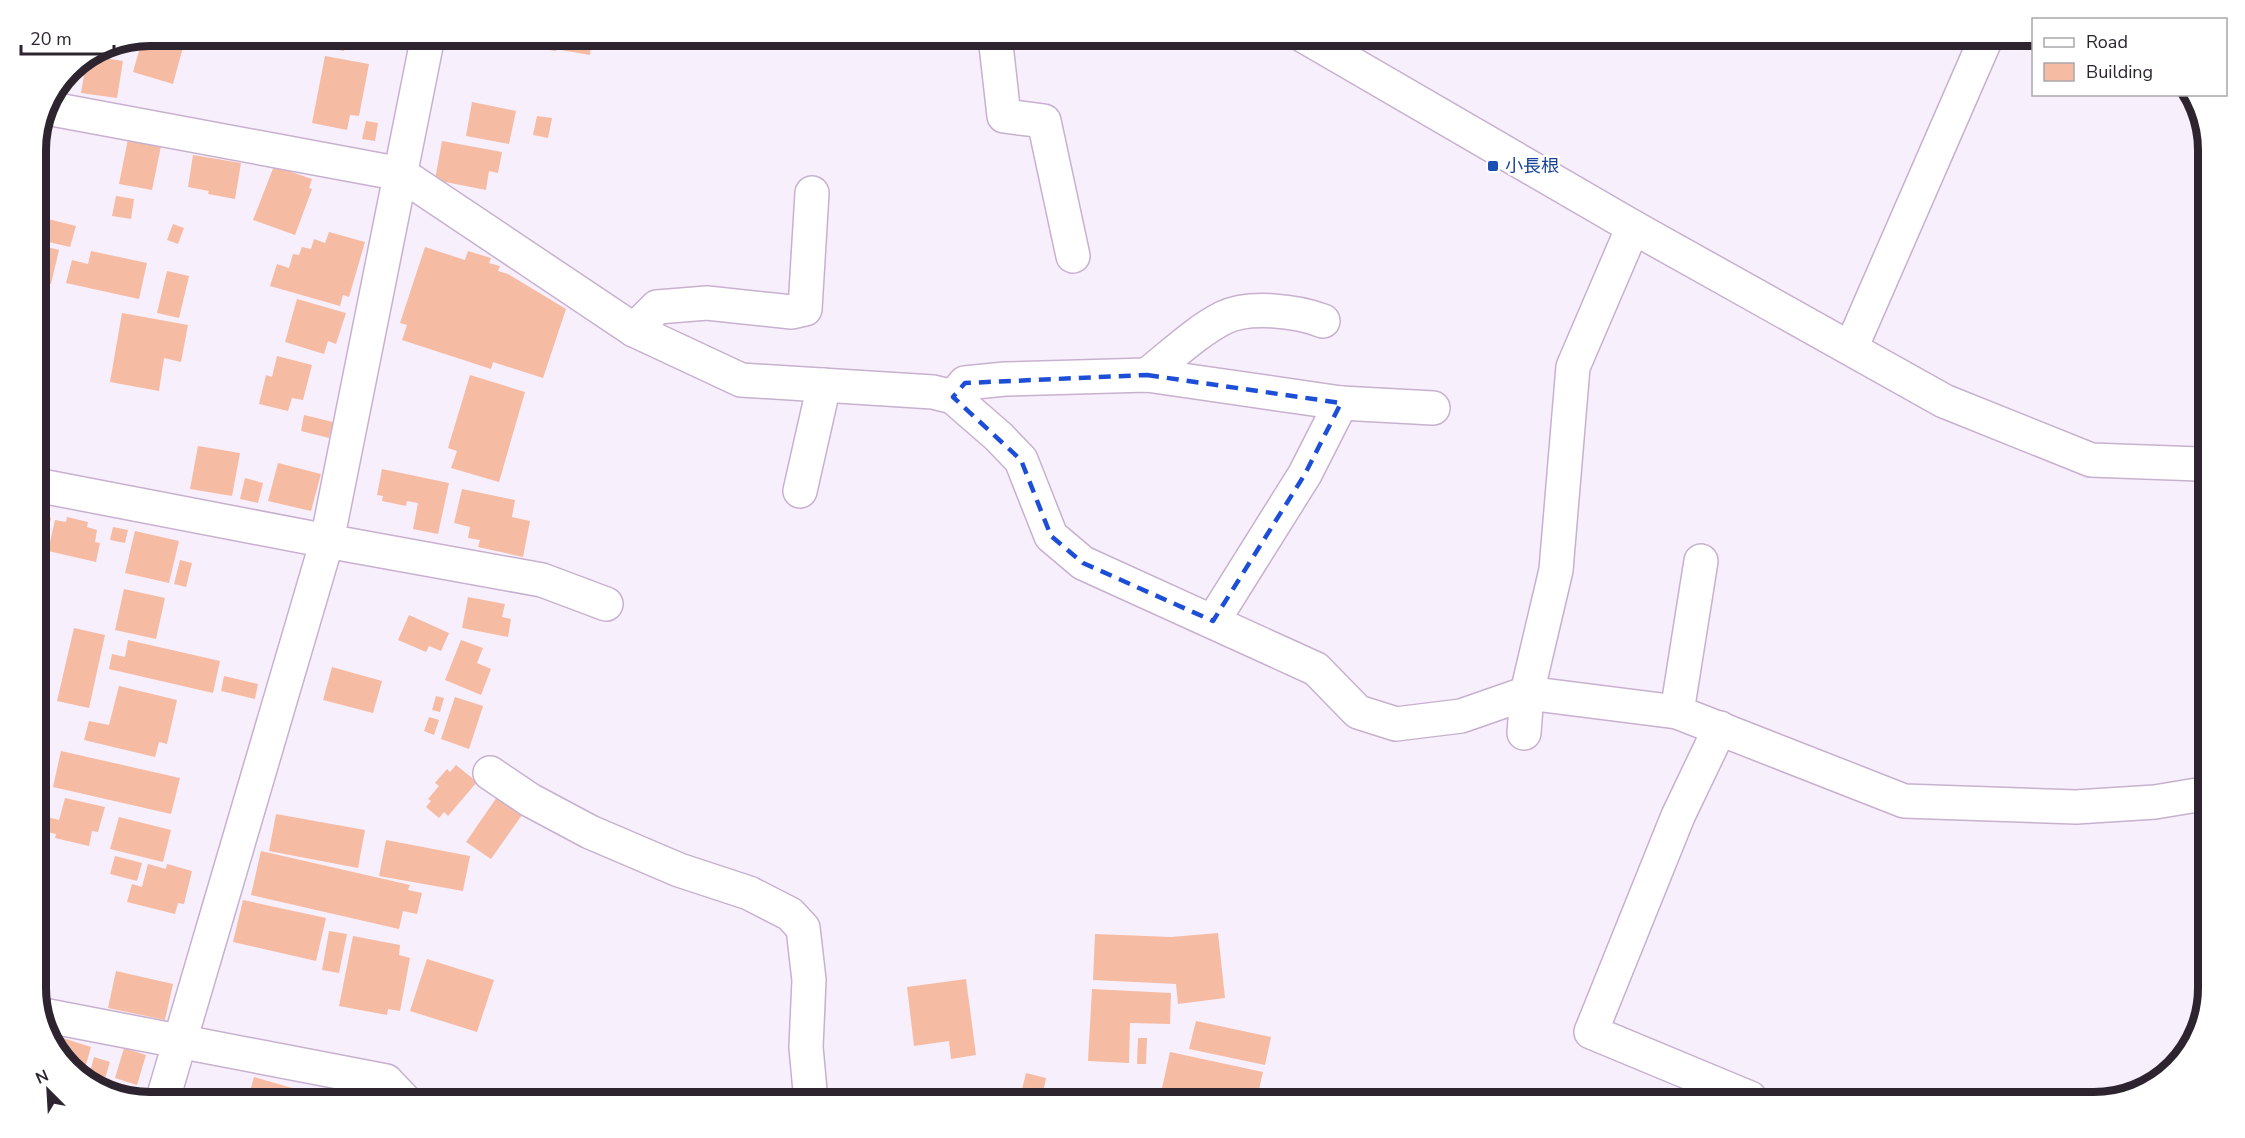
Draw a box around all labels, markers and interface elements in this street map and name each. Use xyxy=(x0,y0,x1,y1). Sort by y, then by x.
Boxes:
scale bar xyxy=(21,18,114,56)
legend xyxy=(2032,18,2227,96)
text: 20 m xyxy=(30,27,72,51)
text: Road xyxy=(2086,30,2128,54)
text: Building xyxy=(2086,60,2153,84)
place label: 小長根 xyxy=(1505,154,1559,178)
marker: 小長根 xyxy=(1486,159,1500,173)
north arrow xyxy=(18,1060,78,1120)
text: N xyxy=(32,1065,52,1090)

